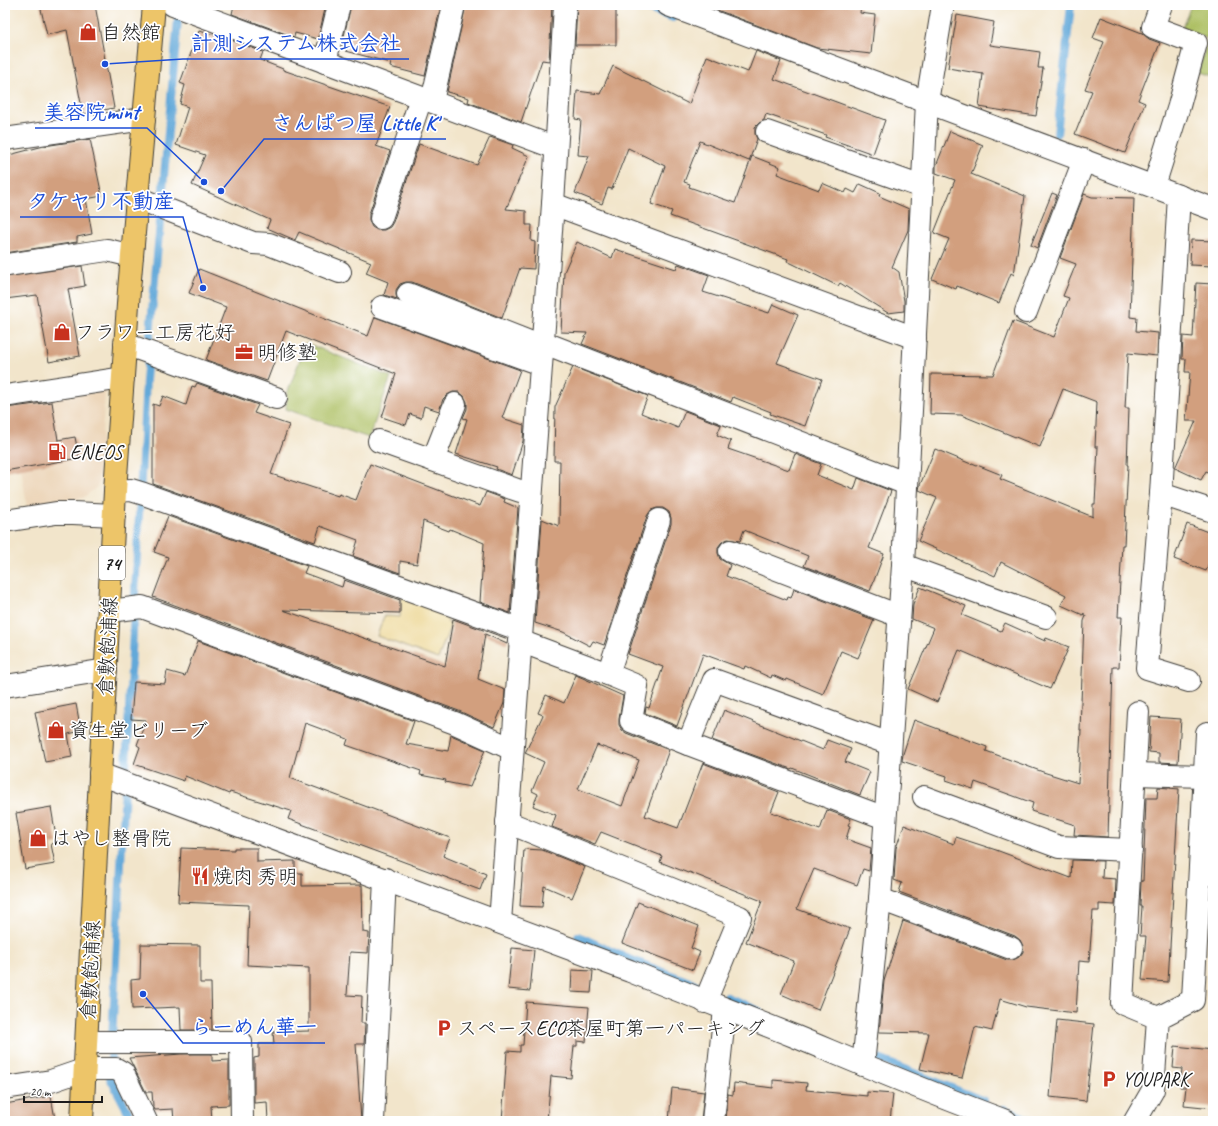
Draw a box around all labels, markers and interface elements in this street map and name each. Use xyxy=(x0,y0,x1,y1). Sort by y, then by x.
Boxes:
place label: 自然館 xyxy=(101,20,161,45)
shop icon: 自然館 xyxy=(78,22,98,42)
callout: 計測システム株式会社 xyxy=(183,26,409,59)
text: 計測システム株式会社 xyxy=(191,30,401,56)
callout: 美容院mint xyxy=(35,95,147,128)
text: 美容院mint xyxy=(43,99,142,125)
callout: さんぱつ屋 Little K' xyxy=(264,106,446,139)
text: さんぱつ屋 Little K' xyxy=(272,110,443,136)
callout: タケヤリ不動産 xyxy=(20,184,183,217)
text: タケヤリ不動産 xyxy=(28,188,175,214)
place label: フラワー工房花好 xyxy=(75,320,235,345)
shop icon: フラワー工房花好 xyxy=(52,322,72,342)
place label: 明修塾 xyxy=(257,340,317,365)
office icon: 明修塾 xyxy=(234,342,254,362)
place label: ENEOS xyxy=(70,440,125,465)
fuel station icon: ENEOS xyxy=(47,442,67,462)
road number: 74 xyxy=(99,546,125,580)
street label: 倉敷飽浦線 xyxy=(92,595,123,697)
place label: 資生堂ビリーブ xyxy=(69,718,208,743)
shop icon: 資生堂ビリーブ xyxy=(46,720,66,740)
place label: はやし整骨院 xyxy=(51,826,171,851)
shop icon: はやし整骨院 xyxy=(28,828,48,848)
place label: 焼肉 秀明 xyxy=(213,864,298,889)
restaurant icon: 焼肉 秀明 xyxy=(190,866,210,886)
street label: 倉敷飽浦線 xyxy=(75,919,106,1021)
callout: らーめん華一 xyxy=(183,1010,325,1043)
text: らーめん華一 xyxy=(191,1014,317,1040)
place label: スペースECO茶屋町第一パーキング xyxy=(457,1016,765,1041)
parking icon: スペースECO茶屋町第一パーキング xyxy=(434,1018,454,1038)
place label: YOUPARK xyxy=(1122,1067,1193,1092)
parking icon: YOUPARK xyxy=(1099,1069,1119,1089)
scale bar xyxy=(24,1078,102,1104)
text: 20 m xyxy=(30,1084,52,1100)

